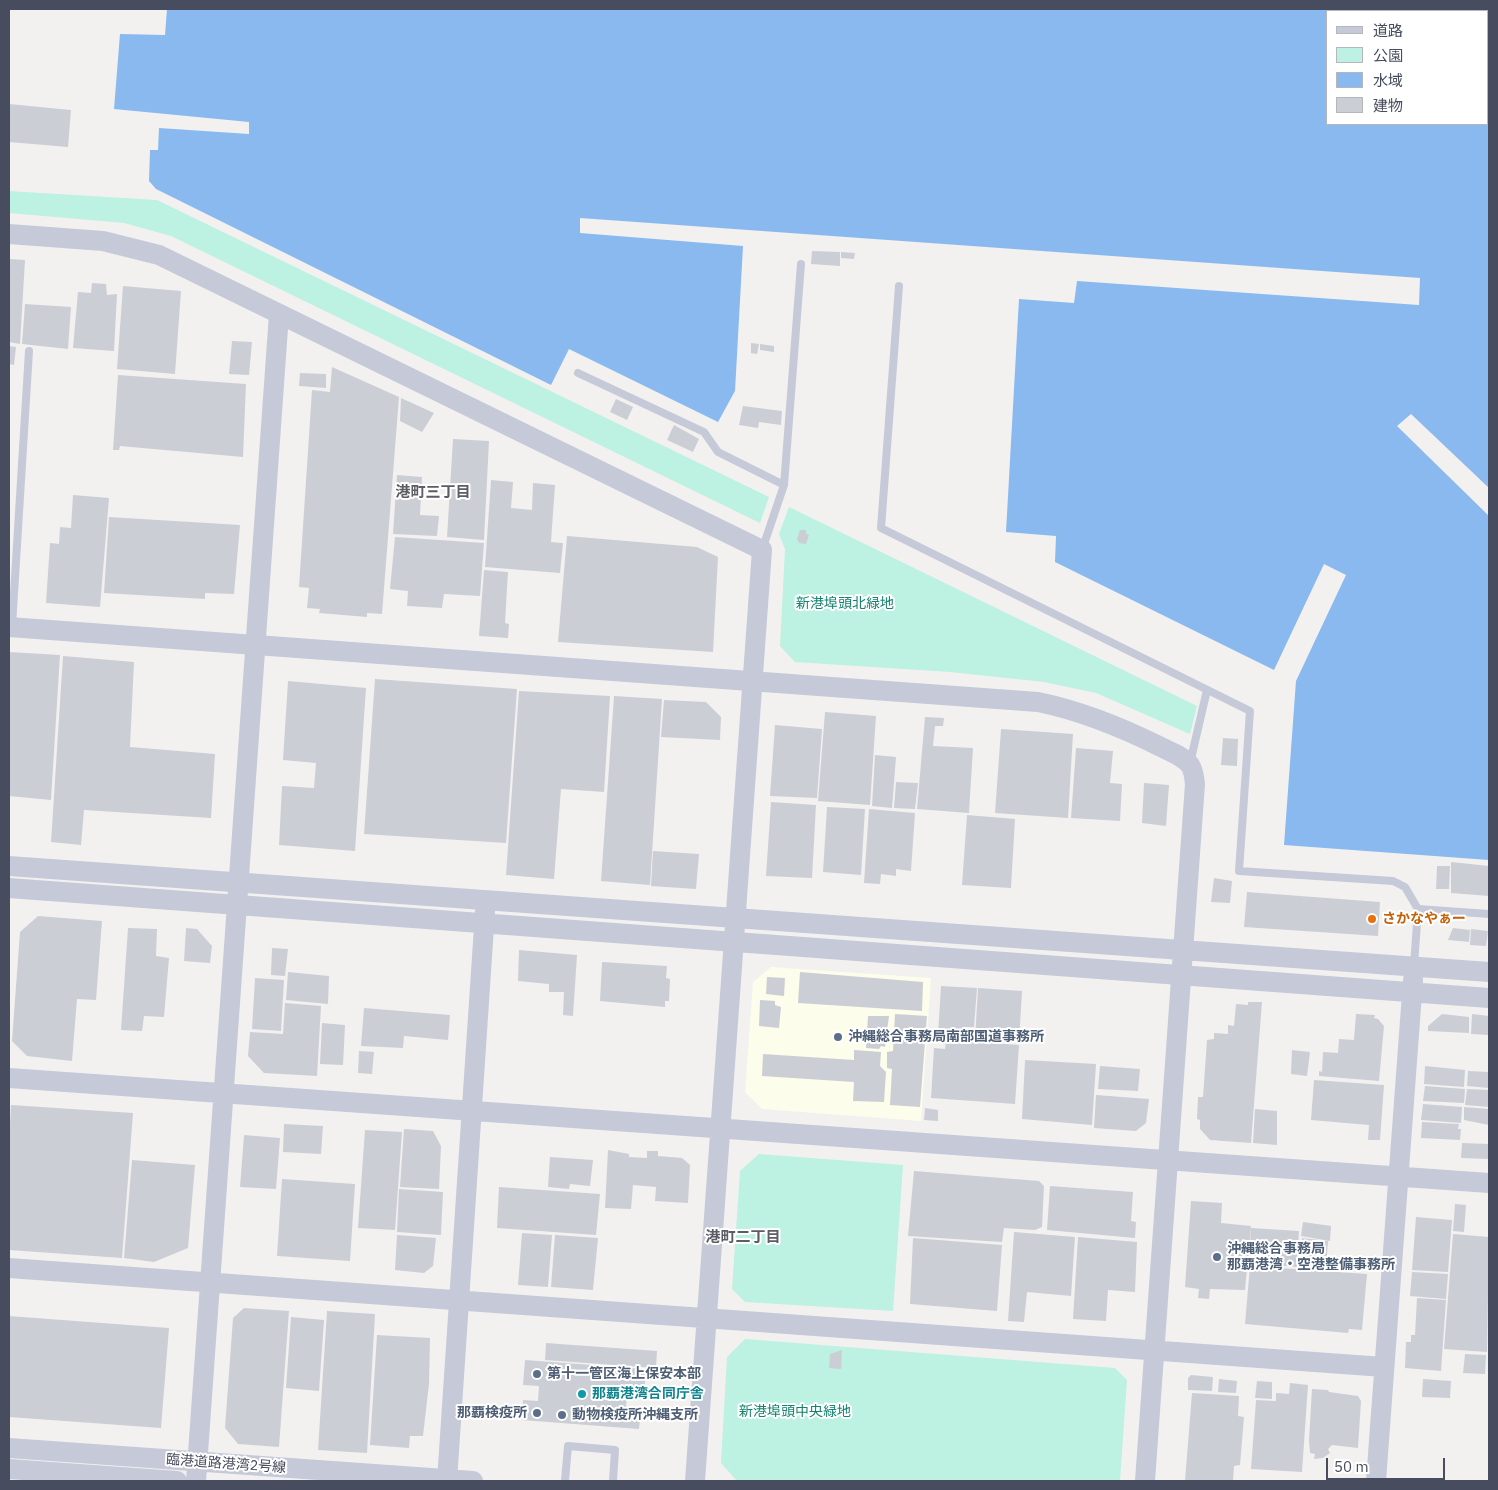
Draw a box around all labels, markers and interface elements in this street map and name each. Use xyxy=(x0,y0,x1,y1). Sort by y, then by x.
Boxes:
legend xyxy=(1326,10,1488,125)
text: 道路 xyxy=(1373,21,1403,40)
text: 公園 xyxy=(1373,46,1403,65)
text: 水域 xyxy=(1373,71,1403,90)
text: 建物 xyxy=(1373,96,1403,115)
district label: 港町三丁目 xyxy=(396,484,470,502)
park label: 新港埠頭北緑地 xyxy=(796,596,894,612)
place label: さかなやぁー xyxy=(1382,911,1466,927)
marker: さかなやぁー xyxy=(1366,913,1378,925)
place label: 沖縄総合事務局南部国道事務所 xyxy=(848,1029,1044,1045)
marker: 沖縄総合事務局南部国道事務所 xyxy=(832,1031,844,1043)
district label: 港町二丁目 xyxy=(706,1229,780,1247)
place label: 沖縄総合事務局 那覇港湾・空港整備事務所 xyxy=(1227,1241,1395,1274)
marker: 沖縄総合事務局 那覇港湾・空港整備事務所 xyxy=(1211,1251,1223,1263)
place label: 第十一管区海上保安本部 xyxy=(547,1366,701,1382)
marker: 第十一管区海上保安本部 xyxy=(531,1368,543,1380)
place label: 那覇港湾合同庁舎 xyxy=(592,1386,704,1402)
marker: 那覇港湾合同庁舎 xyxy=(576,1388,588,1400)
park label: 新港埠頭中央緑地 xyxy=(739,1404,851,1420)
place label: 那覇検疫所 xyxy=(457,1405,527,1421)
marker: 那覇検疫所 xyxy=(531,1407,543,1419)
place label: 動物検疫所沖縄支所 xyxy=(572,1407,698,1423)
marker: 動物検疫所沖縄支所 xyxy=(556,1409,568,1421)
scale bar xyxy=(1328,1448,1447,1480)
street label: 臨港道路港湾2号線 xyxy=(165,1451,287,1477)
text: 50 m xyxy=(1334,1457,1369,1476)

